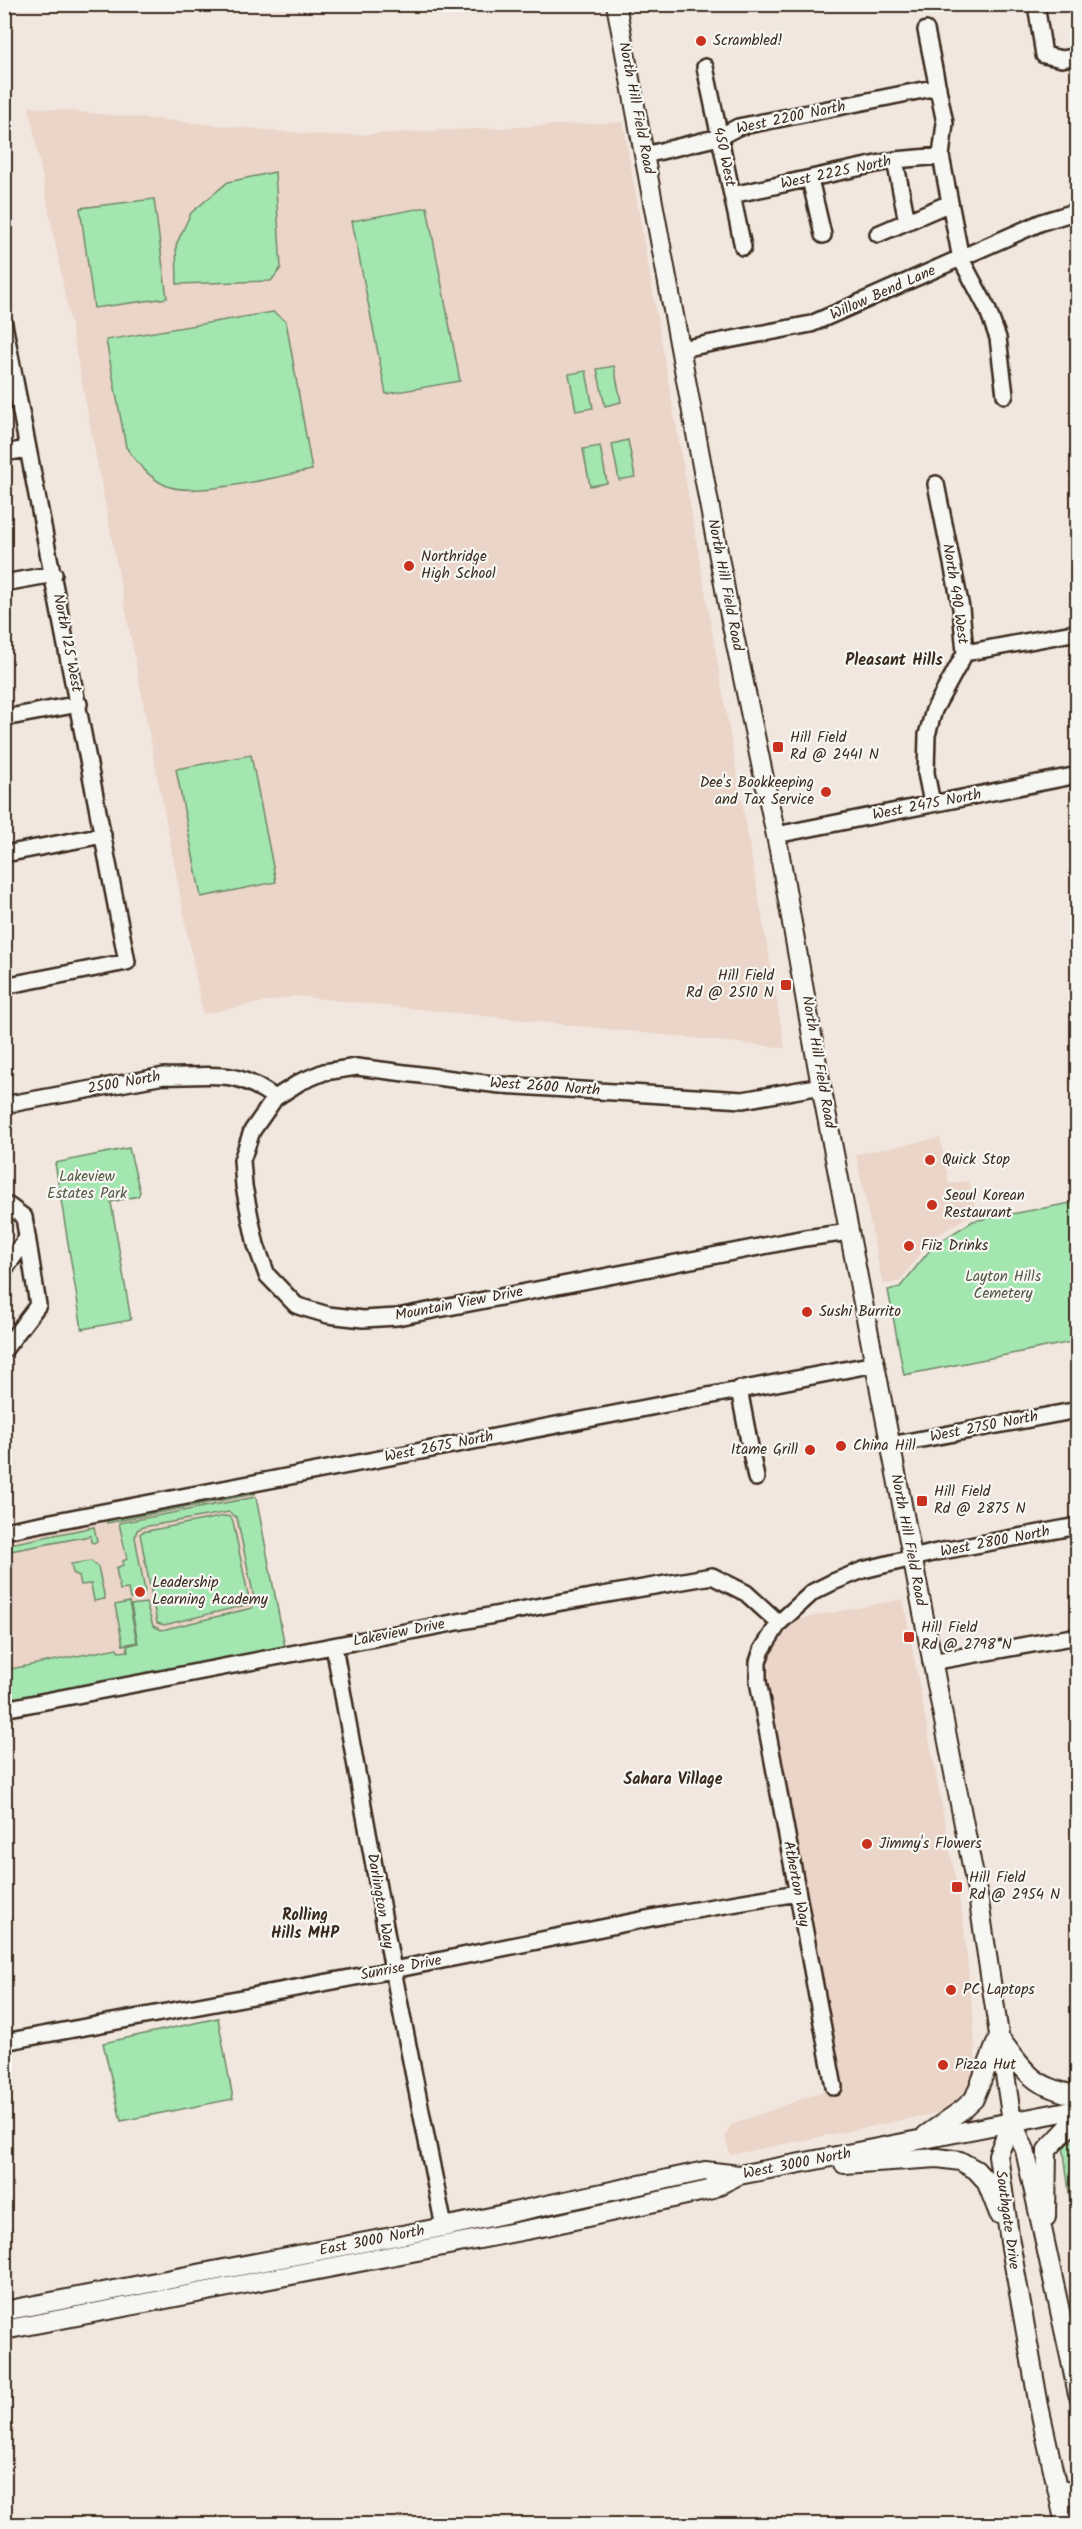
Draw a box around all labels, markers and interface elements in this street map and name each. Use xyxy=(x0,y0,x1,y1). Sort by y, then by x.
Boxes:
place label: Scrambled! xyxy=(713,29,783,53)
marker: Scrambled! xyxy=(694,34,708,48)
street label: North Hill Field Road xyxy=(611,40,661,177)
street label: West 2200 North xyxy=(734,95,848,141)
street label: 450 West xyxy=(706,125,742,189)
street label: West 2225 North xyxy=(778,150,894,196)
street label: Willow Bend Lane xyxy=(826,259,940,327)
street label: North Hill Field Road xyxy=(700,517,750,654)
street label: North 490 West xyxy=(935,542,975,646)
place label: Northridge High School xyxy=(421,545,496,586)
marker: Northridge High School xyxy=(402,559,416,573)
street label: North 125 West xyxy=(46,592,88,695)
district label: Pleasant Hills xyxy=(845,648,943,673)
place label: Hill Field Rd @ 2441 N xyxy=(790,726,879,767)
marker: Hill Field Rd @ 2441 N xyxy=(771,740,785,754)
place label: Dee's Bookkeeping and Tax Service xyxy=(700,771,814,812)
street label: West 2475 North xyxy=(871,783,983,827)
marker: Dee's Bookkeeping and Tax Service xyxy=(819,785,833,799)
place label: Hill Field Rd @ 2510 N xyxy=(686,964,775,1005)
marker: Hill Field Rd @ 2510 N xyxy=(779,978,793,992)
street label: North Hill Field Road xyxy=(795,994,842,1131)
street label: 2500 North xyxy=(86,1065,162,1101)
street label: West 2600 North xyxy=(489,1071,601,1103)
place label: Quick Stop xyxy=(942,1148,1010,1172)
marker: Quick Stop xyxy=(923,1153,937,1167)
park label: Lakeview Estates Park xyxy=(47,1165,128,1206)
place label: Seoul Korean Restaurant xyxy=(944,1184,1025,1225)
marker: Seoul Korean Restaurant xyxy=(925,1198,939,1212)
place label: Fiiz Drinks xyxy=(921,1234,989,1258)
marker: Fiiz Drinks xyxy=(902,1239,916,1253)
park label: Layton Hills Cemetery xyxy=(965,1265,1042,1306)
street label: Mountain View Drive xyxy=(393,1280,525,1328)
place label: Sushi Burrito xyxy=(819,1300,901,1324)
marker: Sushi Burrito xyxy=(800,1305,814,1319)
street label: West 2750 North xyxy=(928,1405,1040,1449)
street label: West 2675 North xyxy=(382,1425,496,1469)
place label: China Hill xyxy=(853,1434,916,1458)
place label: Itame Grill xyxy=(731,1438,798,1462)
marker: China Hill xyxy=(834,1439,848,1453)
marker: Itame Grill xyxy=(803,1443,817,1457)
street label: North Hill Field Road xyxy=(883,1472,933,1609)
place label: Hill Field Rd @ 2875 N xyxy=(934,1480,1026,1521)
marker: Hill Field Rd @ 2875 N xyxy=(915,1494,929,1508)
street label: West 2800 North xyxy=(938,1520,1052,1564)
place label: Leadership Learning Academy xyxy=(152,1571,269,1612)
marker: Leadership Learning Academy xyxy=(133,1585,147,1599)
street label: Lakeview Drive xyxy=(351,1612,447,1654)
place label: Hill Field Rd @ 2798 N xyxy=(921,1616,1012,1657)
marker: Hill Field Rd @ 2798 N xyxy=(902,1630,916,1644)
district label: Sahara Village xyxy=(623,1767,723,1792)
place label: Jimmy's Flowers xyxy=(879,1832,982,1856)
marker: Jimmy's Flowers xyxy=(860,1837,874,1851)
street label: Atherton Way xyxy=(776,1839,816,1930)
street label: Darlington Way xyxy=(360,1851,400,1952)
place label: Hill Field Rd @ 2954 N xyxy=(969,1866,1060,1907)
marker: Hill Field Rd @ 2954 N xyxy=(950,1880,964,1894)
district label: Rolling Hills MHP xyxy=(271,1903,340,1946)
street label: Sunrise Drive xyxy=(358,1948,444,1988)
place label: PC Laptops xyxy=(963,1978,1035,2002)
marker: PC Laptops xyxy=(944,1983,958,1997)
place label: Pizza Hut xyxy=(955,2053,1016,2077)
marker: Pizza Hut xyxy=(936,2058,950,2072)
street label: West 3000 North xyxy=(741,2142,853,2186)
street label: Southgate Drive xyxy=(988,2169,1026,2271)
street label: East 3000 North xyxy=(317,2219,427,2263)

